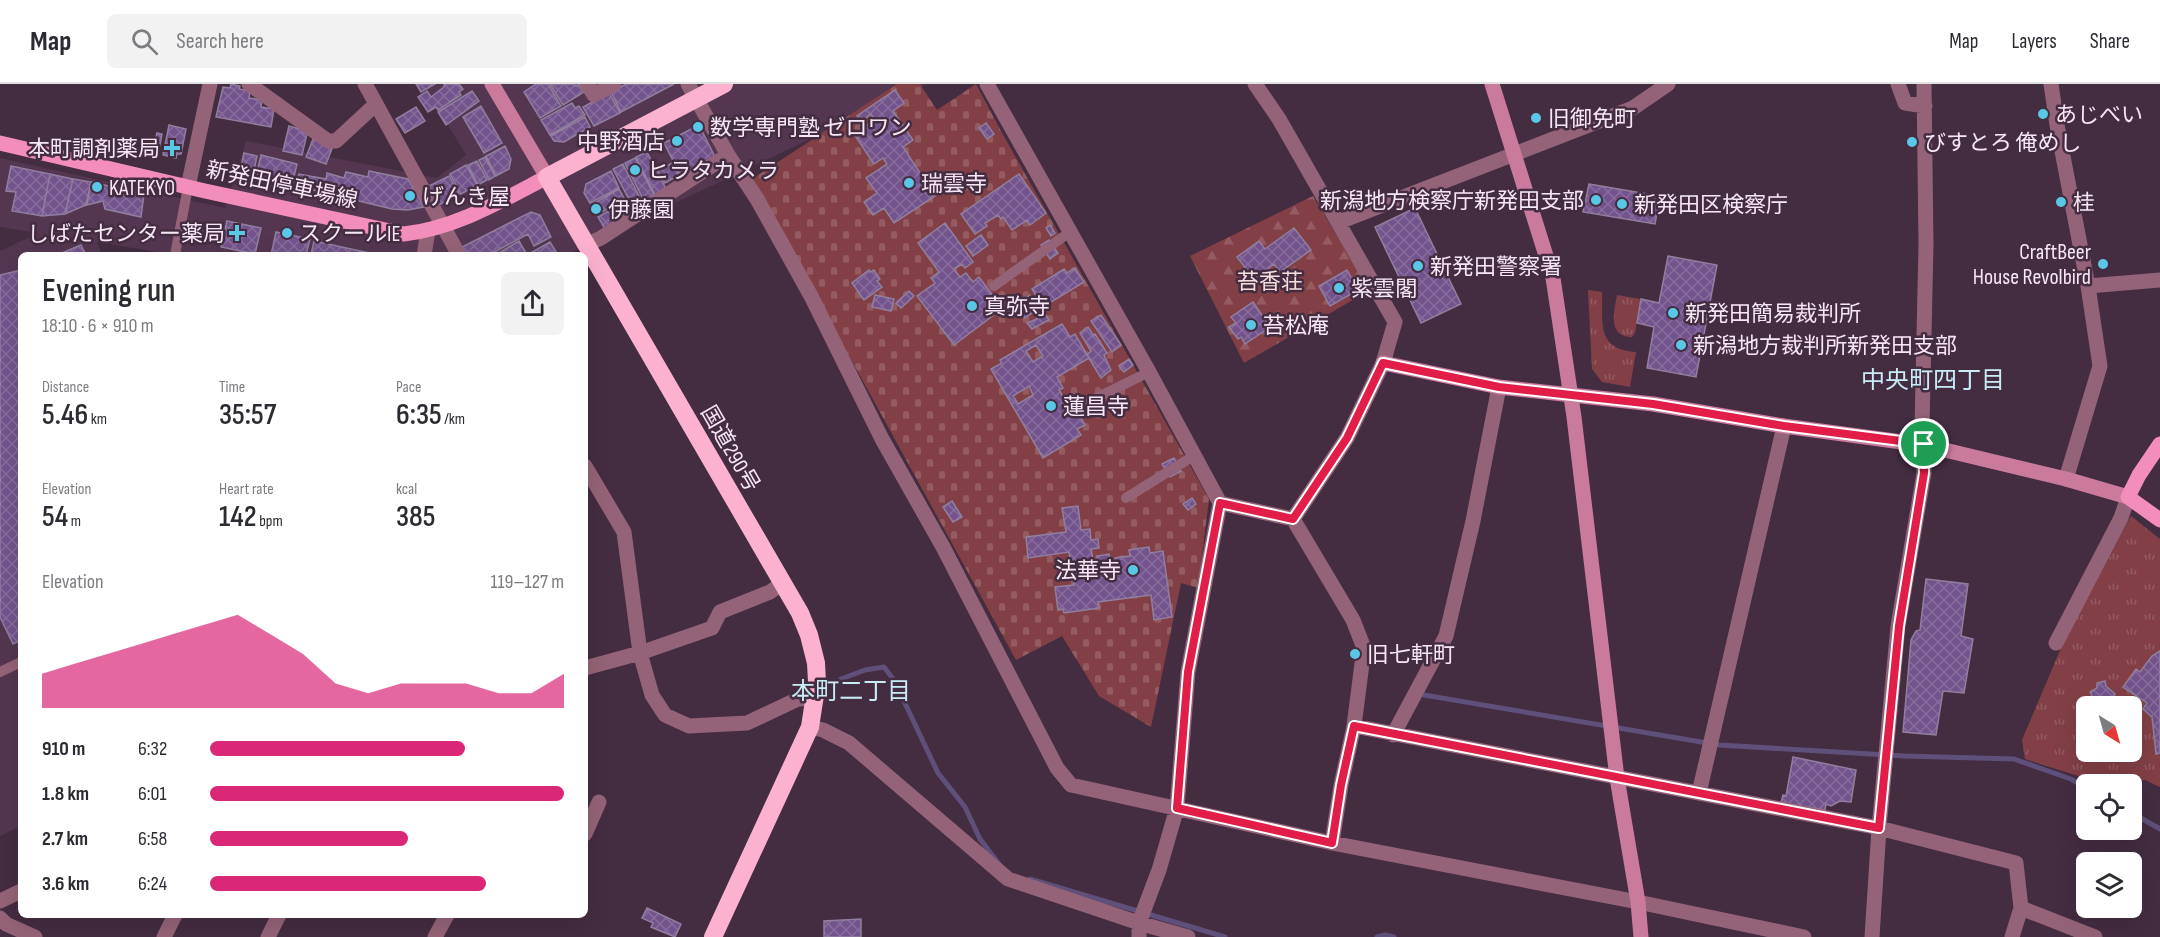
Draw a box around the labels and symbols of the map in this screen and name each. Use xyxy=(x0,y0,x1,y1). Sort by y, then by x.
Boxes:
place label: あじべい xyxy=(2055,102,2143,129)
place label: 旧御免町 xyxy=(1548,106,1636,133)
marker: あじべい xyxy=(2036,107,2050,121)
marker: 旧御免町 xyxy=(1529,111,1543,125)
place label: 数学専門塾 ゼロワン xyxy=(710,115,912,142)
marker: 数学専門塾 ゼロワン xyxy=(691,120,705,134)
place label: 中野酒店 xyxy=(577,129,665,156)
place label: びすとろ 俺めし xyxy=(1924,130,2082,157)
marker: 中野酒店 xyxy=(670,134,684,148)
marker: びすとろ 俺めし xyxy=(1905,135,1919,149)
place label: 本町調剤薬局 xyxy=(28,136,160,163)
marker: 本町調剤薬局 xyxy=(165,141,179,155)
street label: 新発田停車場線 xyxy=(204,156,360,215)
place label: ヒラタカメラ xyxy=(647,158,779,185)
marker: ヒラタカメラ xyxy=(628,163,642,177)
place label: 瑞雲寺 xyxy=(921,171,987,198)
place label: KATEKYO xyxy=(109,175,175,202)
marker: 瑞雲寺 xyxy=(902,176,916,190)
marker: KATEKYO xyxy=(90,180,104,194)
place label: げんき屋 xyxy=(422,184,510,211)
place label: 新潟地方検察庁新発田支部 xyxy=(1320,188,1584,215)
marker: げんき屋 xyxy=(403,189,417,203)
place label: 桂 xyxy=(2073,190,2095,217)
place label: 新発田区検察庁 xyxy=(1634,192,1788,219)
marker: 新潟地方検察庁新発田支部 xyxy=(1589,193,1603,207)
marker: 桂 xyxy=(2054,195,2068,209)
place label: 伊藤園 xyxy=(608,197,674,224)
marker: 新発田区検察庁 xyxy=(1615,197,1629,211)
marker: 伊藤園 xyxy=(589,202,603,216)
place label: しばたセンター薬局 xyxy=(27,221,225,248)
place label: スクールIE xyxy=(299,221,401,248)
marker: しばたセンター薬局 xyxy=(230,226,244,240)
marker: スクールIE xyxy=(280,226,294,240)
place label: CraftBeer House Revolbird xyxy=(1973,239,2091,291)
place label: 新発田警察署 xyxy=(1430,254,1562,281)
marker: CraftBeer House Revolbird xyxy=(2096,257,2110,271)
marker: 新発田警察署 xyxy=(1411,259,1425,273)
park label: 苔香荘 xyxy=(1237,269,1303,296)
place label: 紫雲閣 xyxy=(1351,276,1417,303)
marker: 紫雲閣 xyxy=(1332,281,1346,295)
place label: 真弥寺 xyxy=(984,294,1050,321)
marker: 真弥寺 xyxy=(965,299,979,313)
place label: 新発田簡易裁判所 xyxy=(1685,301,1861,328)
marker: 新発田簡易裁判所 xyxy=(1666,306,1680,320)
place label: 苔松庵 xyxy=(1263,313,1329,340)
marker: 苔松庵 xyxy=(1244,318,1258,332)
place label: 新潟地方裁判所新発田支部 xyxy=(1693,333,1957,360)
marker: 新潟地方裁判所新発田支部 xyxy=(1674,338,1688,352)
district label: 中央町四丁目 xyxy=(1861,366,2005,395)
place label: 蓮昌寺 xyxy=(1063,394,1129,421)
marker: 蓮昌寺 xyxy=(1044,399,1058,413)
street label: 国道290号 xyxy=(694,401,765,496)
pin xyxy=(1898,418,1949,469)
place label: 法華寺 xyxy=(1055,558,1121,585)
marker: 法華寺 xyxy=(1126,563,1140,577)
place label: 旧七軒町 xyxy=(1367,642,1455,669)
marker: 旧七軒町 xyxy=(1348,647,1362,661)
district label: 本町二丁目 xyxy=(791,677,911,706)
north arrow xyxy=(2076,696,2142,762)

